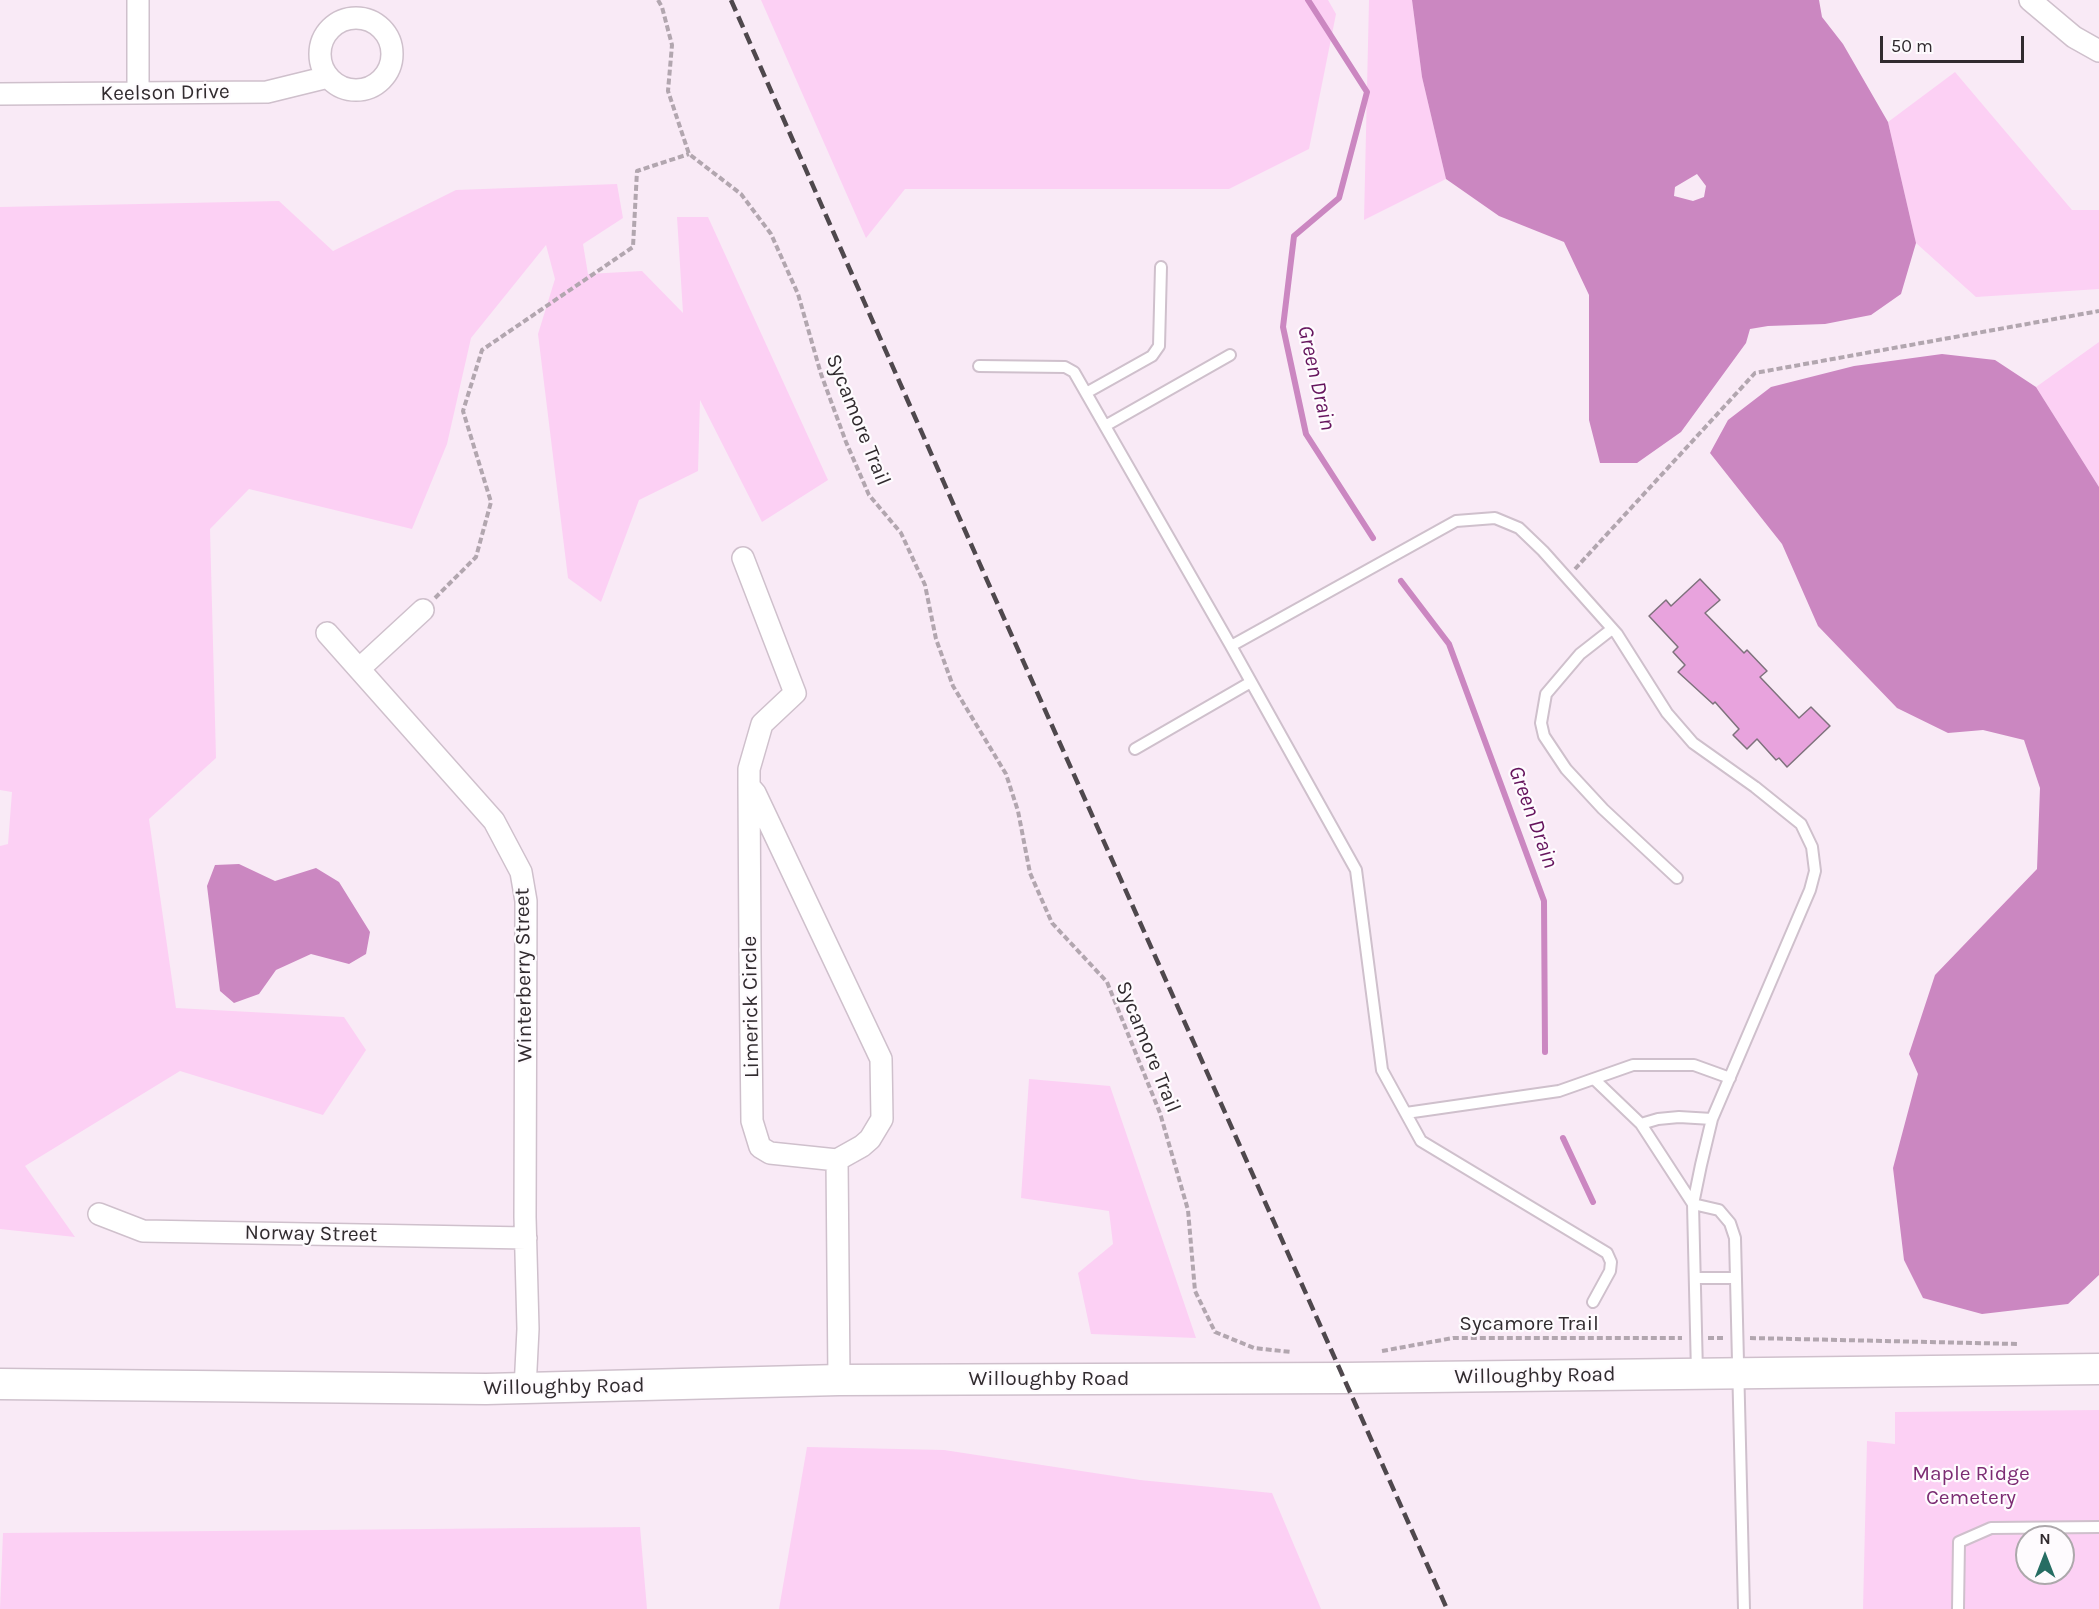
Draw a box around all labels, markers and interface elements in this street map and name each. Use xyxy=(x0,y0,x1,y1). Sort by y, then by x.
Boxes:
scale bar xyxy=(1883,24,2027,62)
text: 50 m xyxy=(1891,35,1933,57)
street label: Keelson Drive xyxy=(100,79,230,107)
water label: Green Drain xyxy=(1291,323,1341,433)
street label: Sycamore Trail xyxy=(820,351,896,489)
water label: Green Drain xyxy=(1502,762,1564,872)
street label: Winterberry Street xyxy=(510,887,538,1063)
street label: Limerick Circle xyxy=(737,936,765,1078)
street label: Sycamore Trail xyxy=(1110,978,1186,1116)
street label: Norway Street xyxy=(244,1220,378,1248)
street label: Sycamore Trail xyxy=(1459,1311,1599,1337)
street label: Willoughby Road xyxy=(1454,1362,1616,1390)
street label: Willoughby Road xyxy=(968,1366,1130,1392)
street label: Willoughby Road xyxy=(483,1373,645,1401)
park label: Maple Ridge Cemetery xyxy=(1912,1461,2030,1511)
north arrow xyxy=(2015,1525,2075,1585)
text: N xyxy=(2039,1529,2051,1548)

